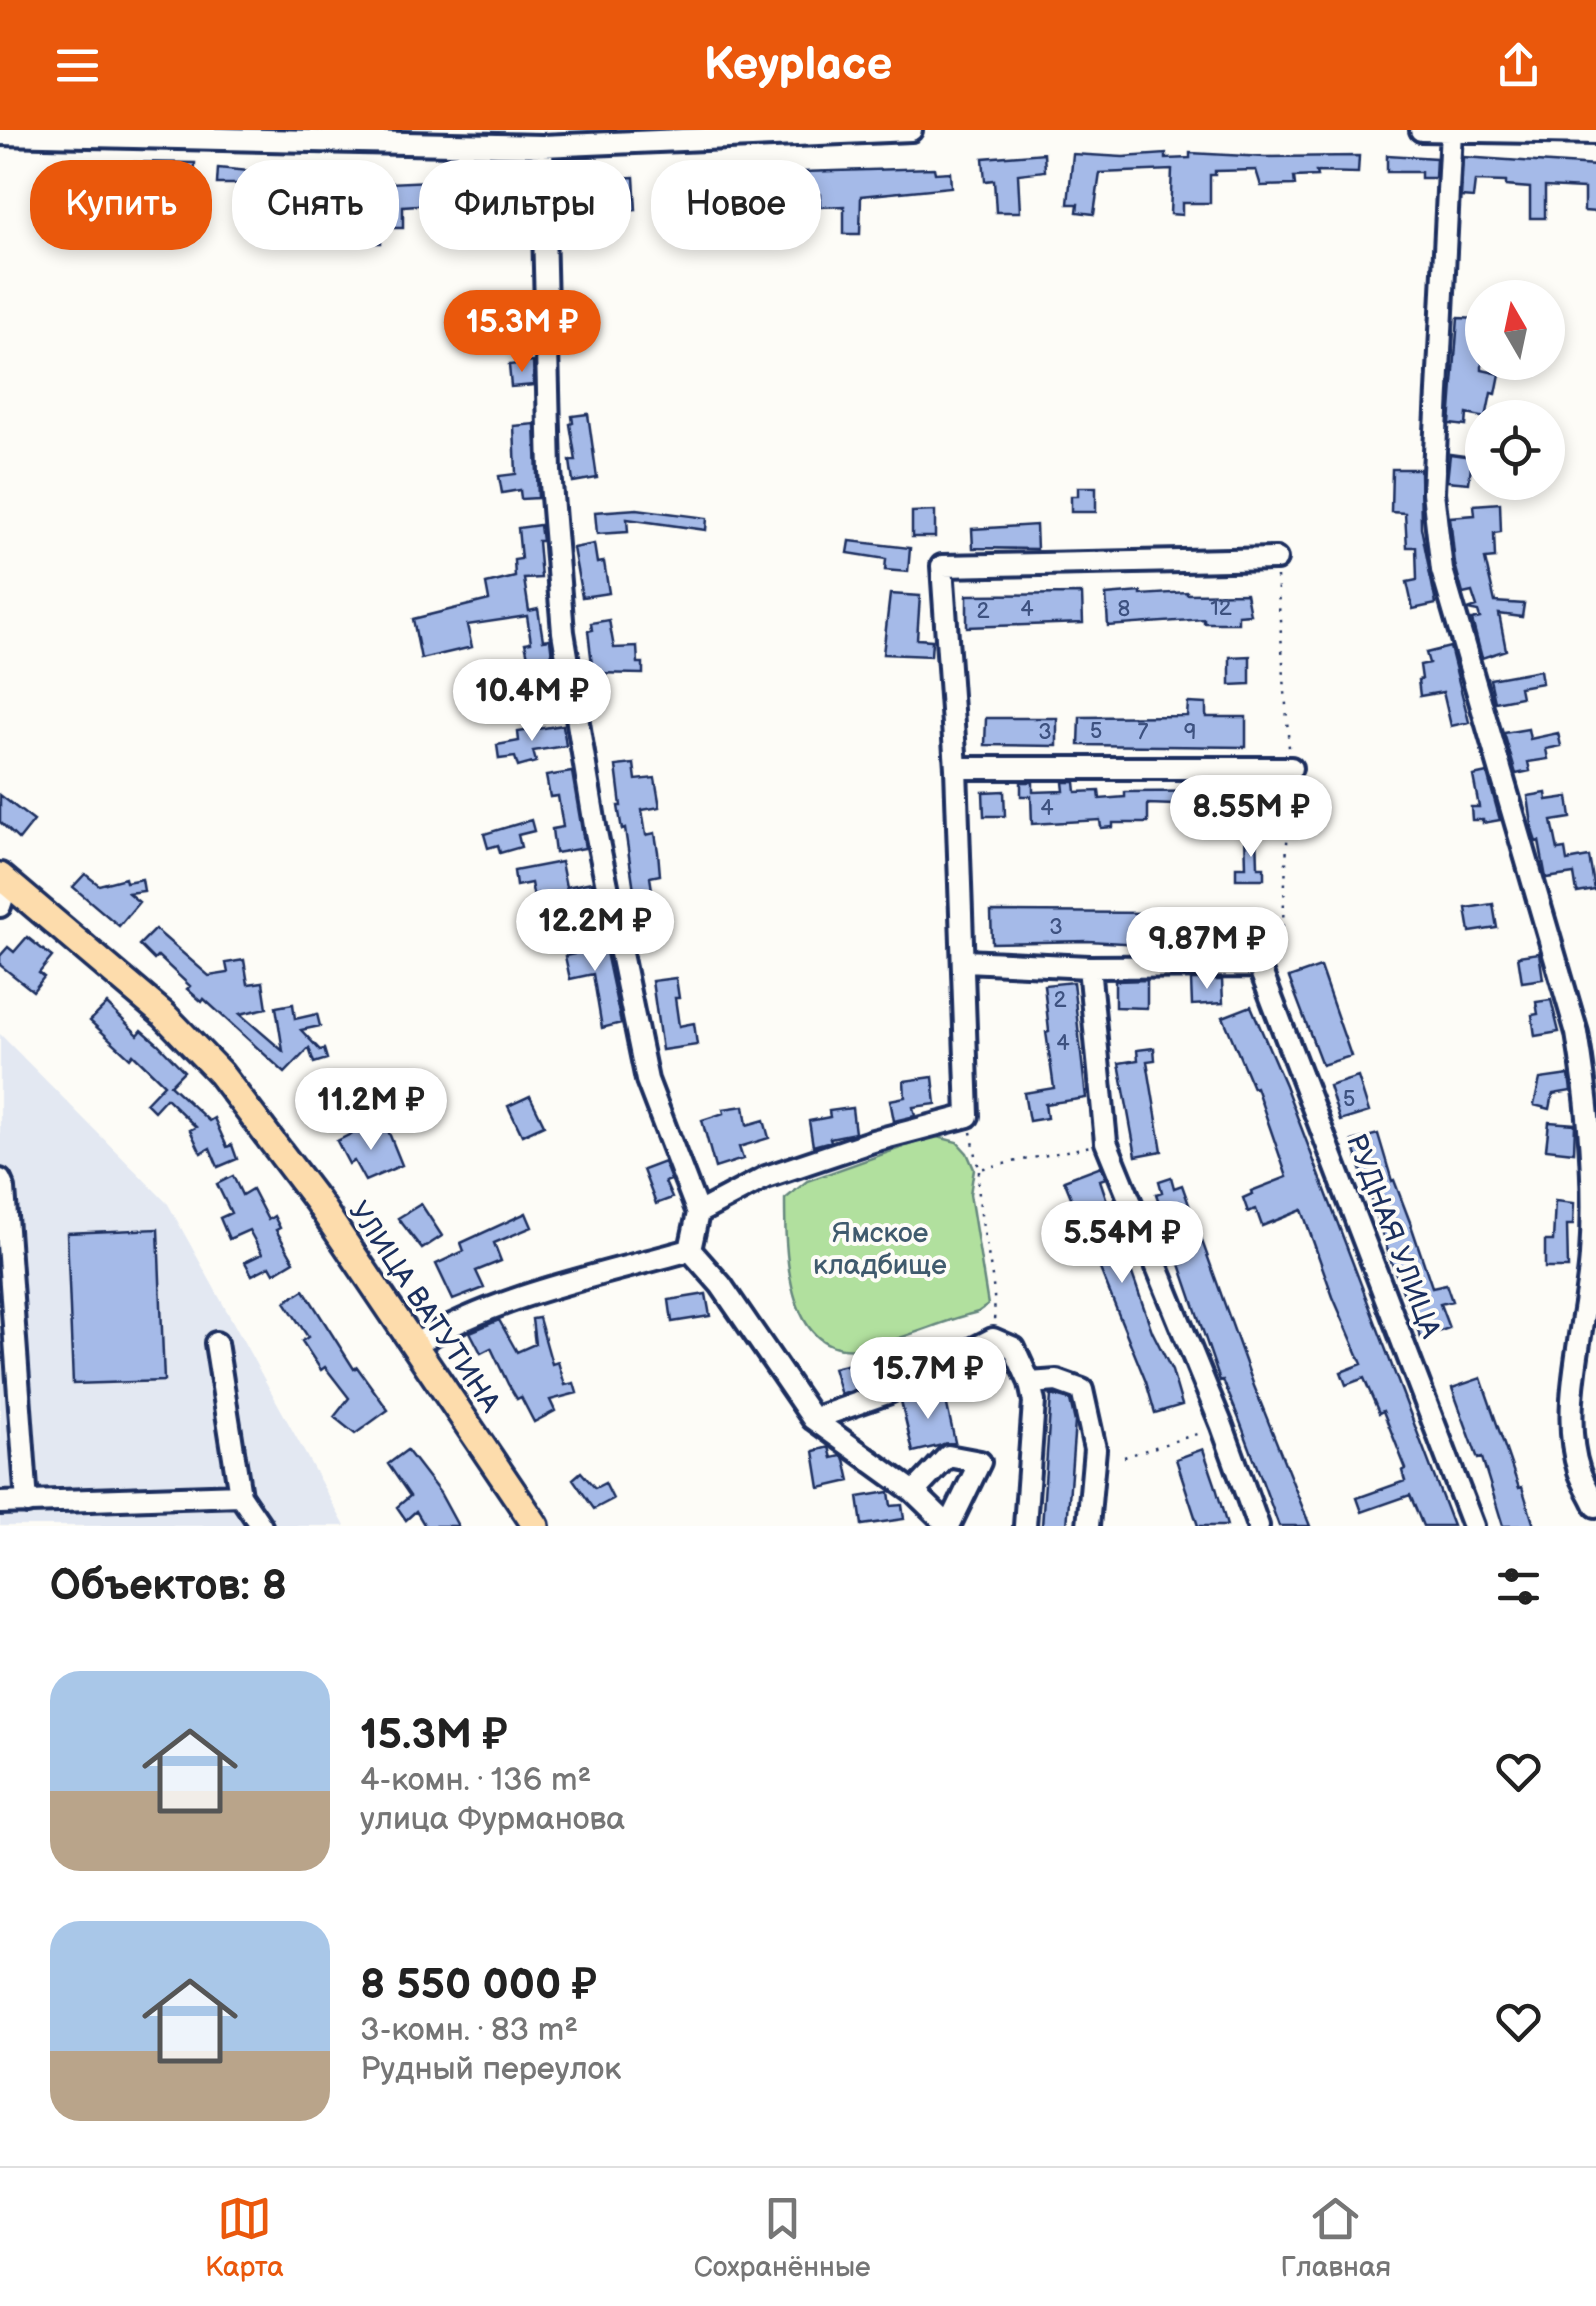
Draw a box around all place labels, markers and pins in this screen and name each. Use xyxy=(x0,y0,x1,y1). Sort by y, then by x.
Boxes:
pin: 15.3M ₽ xyxy=(430,290,614,375)
pin: 10.4M ₽ xyxy=(440,659,624,744)
pin: 8.55M ₽ xyxy=(1159,775,1343,860)
pin: 12.2M ₽ xyxy=(503,889,687,974)
pin: 9.87M ₽ xyxy=(1115,907,1299,992)
pin: 11.2M ₽ xyxy=(279,1068,463,1153)
pin: 5.54M ₽ xyxy=(1030,1201,1214,1286)
pin: 15.7M ₽ xyxy=(836,1337,1020,1422)

